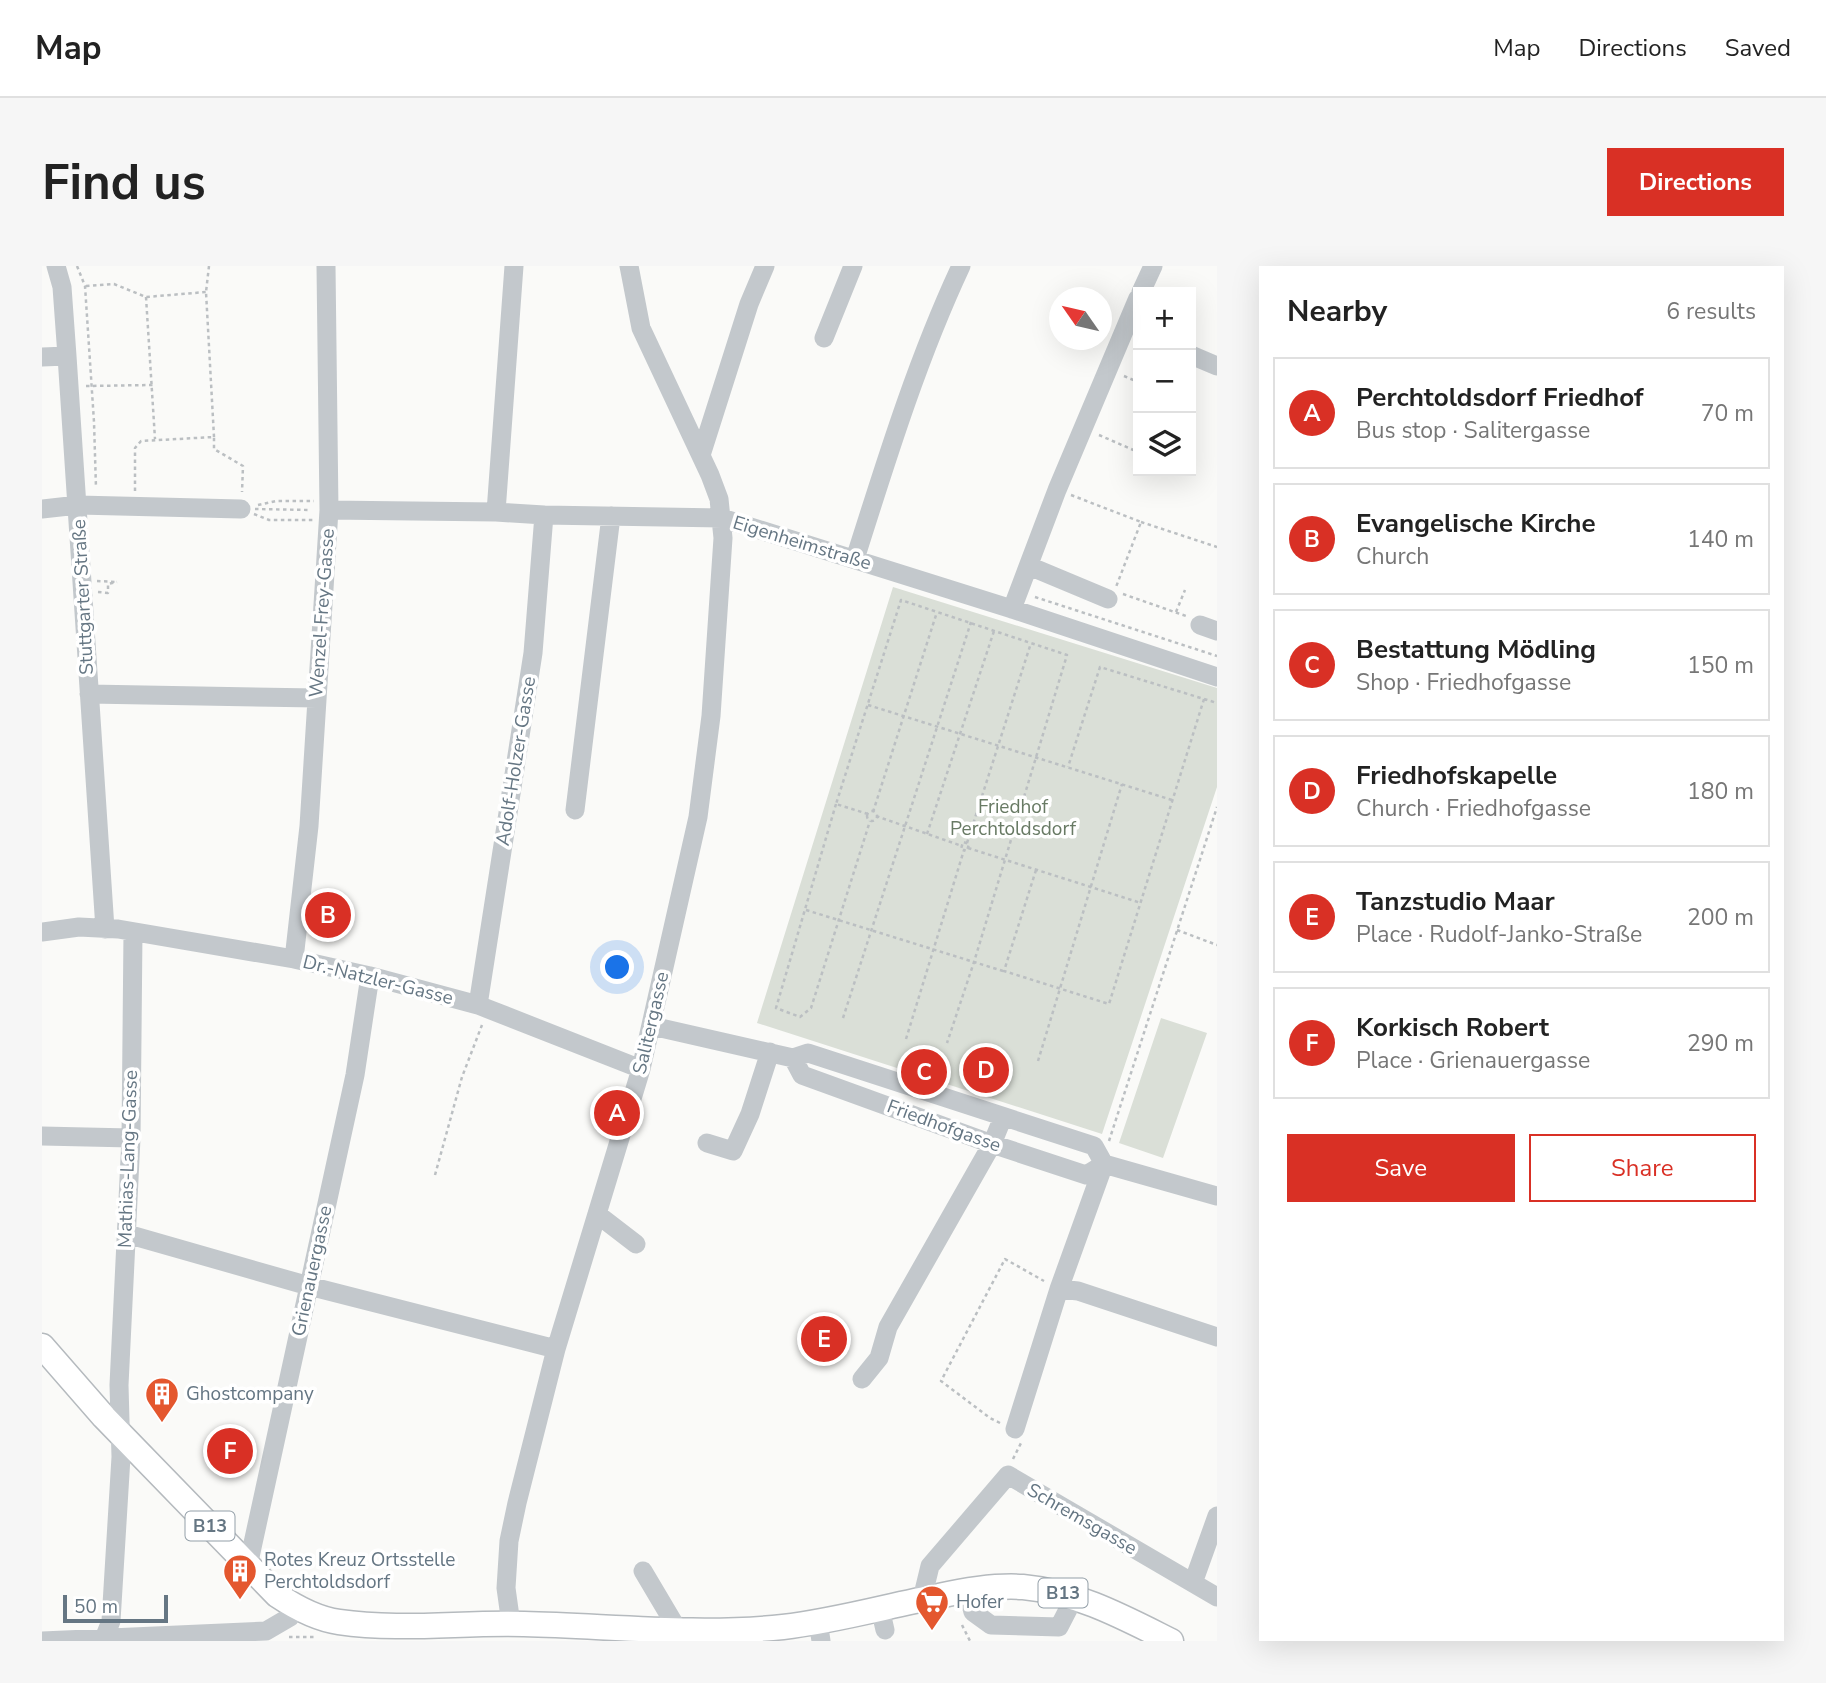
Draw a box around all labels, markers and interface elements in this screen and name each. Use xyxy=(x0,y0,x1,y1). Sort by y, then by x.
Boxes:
text: Map xyxy=(35,26,102,71)
text: Map xyxy=(1493,32,1540,64)
text: Directions xyxy=(1578,32,1687,64)
text: Saved xyxy=(1725,32,1791,64)
button: Directions xyxy=(1607,148,1784,216)
text: Find us xyxy=(42,149,206,216)
north arrow xyxy=(1049,287,1112,350)
map controls xyxy=(1133,287,1196,476)
button: + xyxy=(1133,287,1196,350)
text: Nearby xyxy=(1287,291,1387,332)
text: 6 results xyxy=(1666,296,1756,327)
button: − xyxy=(1133,350,1196,413)
text: Perchtoldsdorf Friedhof xyxy=(1356,380,1644,415)
text: A xyxy=(1303,398,1321,429)
text: 70 m xyxy=(1701,398,1754,429)
button: layers xyxy=(1133,413,1196,476)
text: Bus stop · Salitergasse xyxy=(1356,415,1590,446)
text: Evangelische Kirche xyxy=(1356,506,1596,541)
street label: Eigenheimstraße xyxy=(730,510,874,576)
street label: Stuttgarter Straße xyxy=(66,519,100,675)
text: B xyxy=(1304,524,1320,555)
text: 140 m xyxy=(1687,524,1754,555)
street label: Wenzel-Frey-Gasse xyxy=(303,528,341,698)
text: Church xyxy=(1356,541,1429,572)
text: Bestattung Mödling xyxy=(1356,632,1596,667)
text: C xyxy=(1304,650,1320,681)
text: 150 m xyxy=(1687,650,1754,681)
text: Shop · Friedhofgasse xyxy=(1356,667,1571,698)
street label: Adolf-Holzer-Gasse xyxy=(490,674,542,848)
text: Friedhofskapelle xyxy=(1356,758,1557,793)
text: D xyxy=(1303,776,1321,807)
text: 180 m xyxy=(1687,776,1754,807)
text: Church · Friedhofgasse xyxy=(1356,793,1591,824)
park label: Friedhof Perchtoldsdorf xyxy=(950,794,1077,842)
text: Tanzstudio Maar xyxy=(1356,884,1555,919)
pin: B xyxy=(305,889,351,941)
text: E xyxy=(1305,902,1319,933)
text: 200 m xyxy=(1687,902,1754,933)
text: Place · Rudolf-Janko-Straße xyxy=(1356,919,1642,950)
street label: Dr.-Natzler-Gasse xyxy=(300,949,456,1011)
your location xyxy=(600,950,634,984)
street label: Salitergasse xyxy=(627,969,675,1077)
text: Korkisch Robert xyxy=(1356,1010,1549,1045)
text: F xyxy=(1306,1028,1318,1059)
text: 290 m xyxy=(1687,1028,1754,1059)
pin: D xyxy=(963,1044,1009,1096)
text: Place · Grienauergasse xyxy=(1356,1045,1590,1076)
pin: C xyxy=(901,1046,947,1098)
street label: Mathias-Lang-Gasse xyxy=(112,1070,144,1248)
pin: A xyxy=(594,1087,640,1139)
street label: Friedhofgasse xyxy=(883,1093,1005,1159)
button: Save xyxy=(1287,1134,1515,1202)
button: Share xyxy=(1529,1134,1756,1202)
street label: Grienauergasse xyxy=(285,1203,339,1339)
pin: E xyxy=(801,1313,847,1365)
building icon: Ghostcompany xyxy=(143,1375,181,1424)
place label: Ghostcompany xyxy=(186,1381,314,1407)
pin: F xyxy=(207,1425,253,1477)
street label: Schremsgasse xyxy=(1022,1477,1142,1561)
road number: B13 xyxy=(186,1512,234,1540)
place label: Rotes Kreuz Ortsstelle Perchtoldsdorf xyxy=(264,1547,455,1595)
building icon: Rotes Kreuz Ortsstelle Perchtoldsdorf xyxy=(221,1552,259,1601)
road number: B13 xyxy=(1038,1578,1088,1608)
supermarket icon: Hofer xyxy=(913,1583,951,1632)
place label: Hofer xyxy=(956,1589,1004,1615)
scale bar xyxy=(63,1592,168,1624)
text: 50 m xyxy=(74,1594,118,1620)

